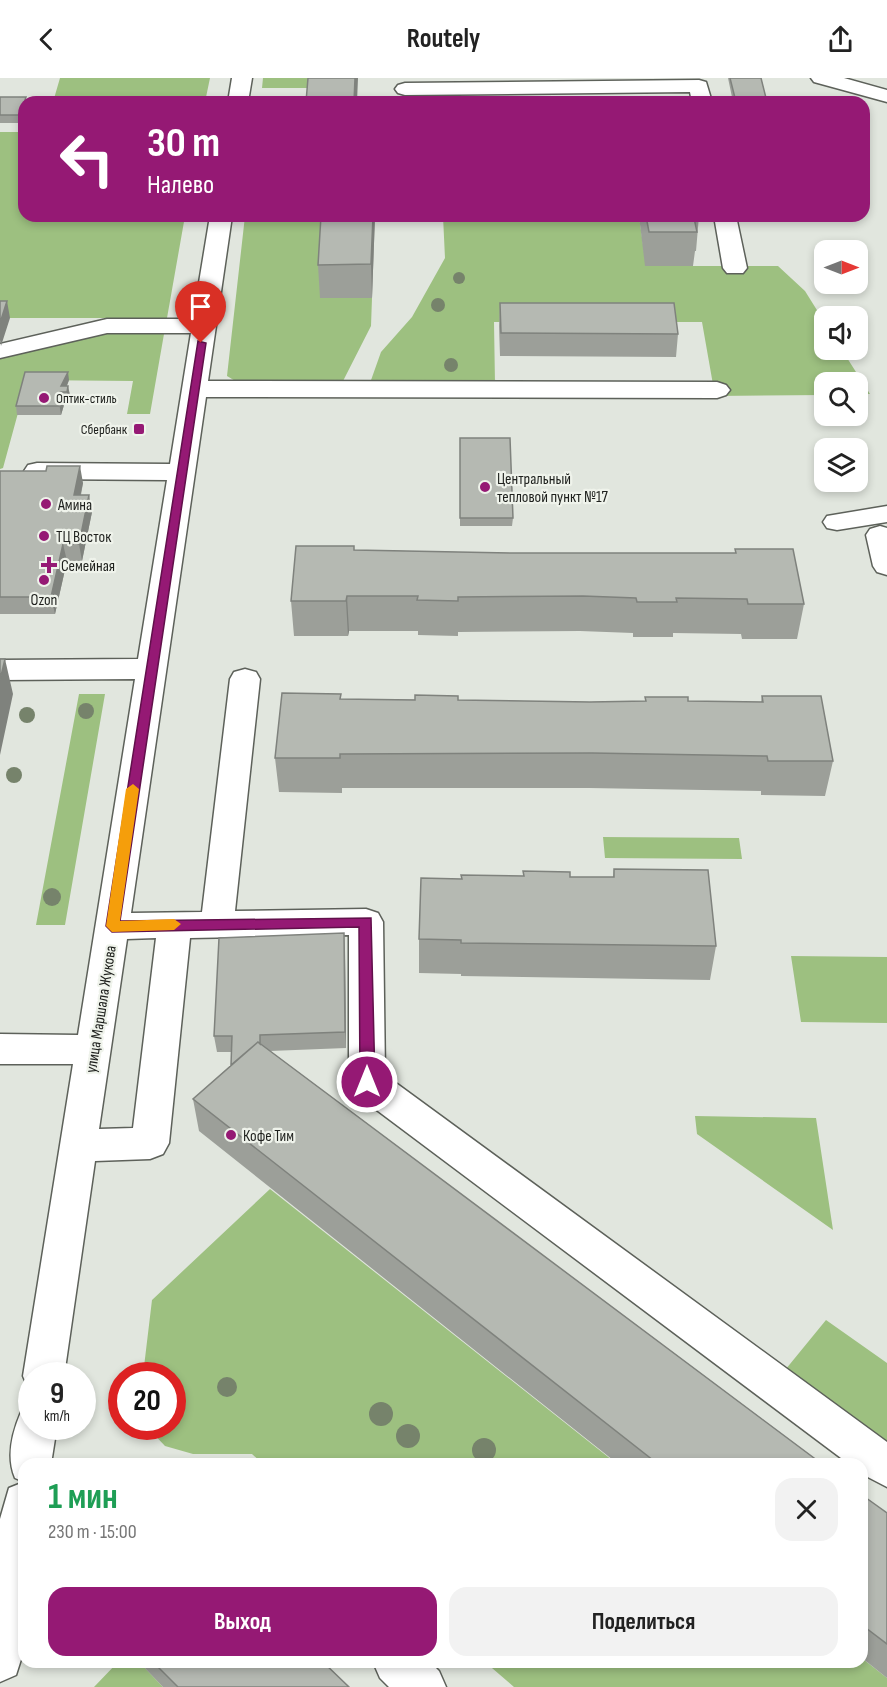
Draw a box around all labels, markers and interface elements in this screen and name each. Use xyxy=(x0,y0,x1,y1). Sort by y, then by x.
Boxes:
icon: back xyxy=(30,23,63,56)
text: Routely xyxy=(407,23,480,55)
icon: share xyxy=(824,23,857,56)
text: 30 m xyxy=(147,118,220,169)
icon: left xyxy=(48,120,126,198)
text: Налево xyxy=(147,169,214,201)
north arrow xyxy=(814,240,868,294)
map controls xyxy=(814,240,868,492)
pin xyxy=(175,281,226,343)
icon: arrive xyxy=(184,290,217,323)
button: sound xyxy=(814,306,868,360)
button: search xyxy=(814,372,868,426)
place label: Оптик-стиль xyxy=(56,390,117,407)
marker: Оптик-стиль xyxy=(37,391,51,405)
place label: Сбербанк xyxy=(81,421,128,438)
marker: Сбербанк xyxy=(132,422,146,436)
button: layers xyxy=(814,438,868,492)
place label: Центральный тепловой пункт №17 xyxy=(497,470,608,507)
marker: Центральный тепловой пункт №17 xyxy=(478,480,492,494)
place label: Амина xyxy=(57,496,92,515)
marker: Амина xyxy=(39,497,53,511)
place label: ТЦ Восток xyxy=(56,528,112,547)
marker: ТЦ Восток xyxy=(37,529,51,543)
place label: Семейная xyxy=(61,557,115,576)
marker: Семейная xyxy=(42,558,56,572)
marker: Ozon xyxy=(37,573,51,587)
place label: Ozon xyxy=(31,591,57,610)
street label: улица Маршала Жукова xyxy=(82,944,121,1074)
position arrow xyxy=(335,1050,399,1114)
place label: Кофе Тим xyxy=(243,1127,294,1146)
marker: Кофе Тим xyxy=(224,1128,238,1142)
speed limit sign: 20 xyxy=(108,1362,186,1440)
text: 9 xyxy=(50,1376,64,1412)
text: km/h xyxy=(44,1407,70,1426)
text: 1 мин xyxy=(48,1476,118,1519)
button: close xyxy=(775,1478,838,1541)
text: 230 m · 15:00 xyxy=(48,1520,137,1544)
button: Выход xyxy=(48,1587,437,1656)
button: Поделиться xyxy=(449,1587,838,1656)

